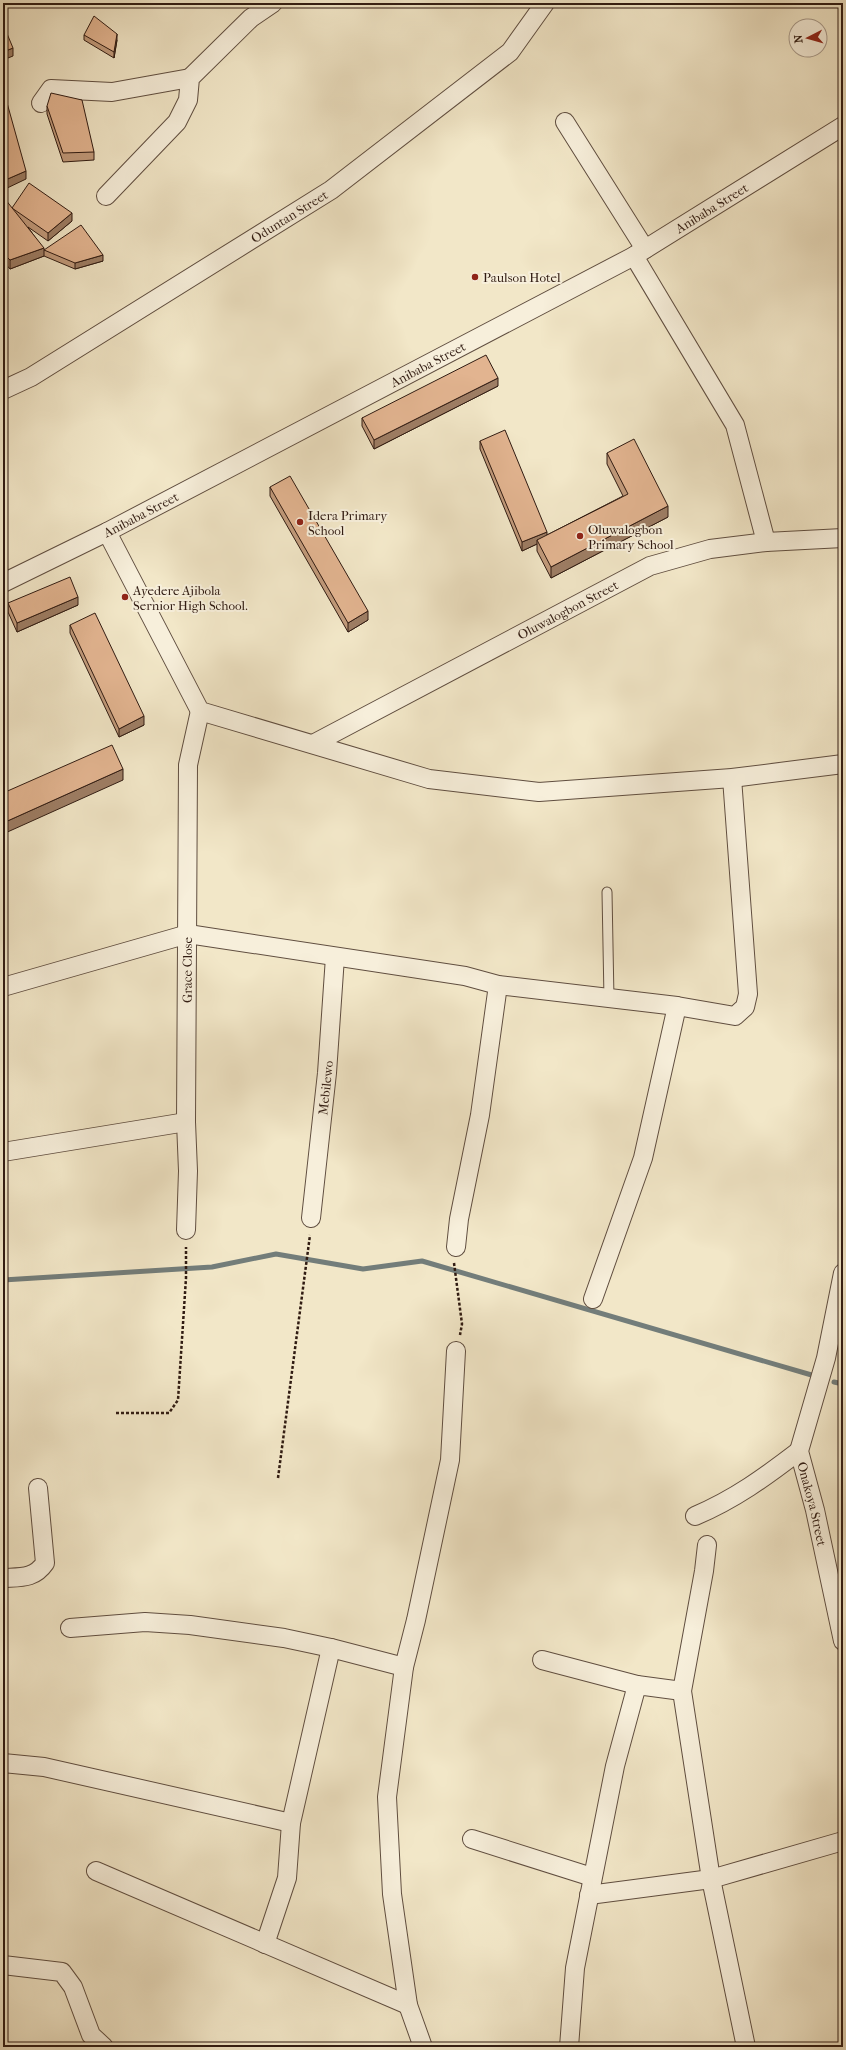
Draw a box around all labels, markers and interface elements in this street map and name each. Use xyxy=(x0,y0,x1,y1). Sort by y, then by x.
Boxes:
north arrow xyxy=(788,18,828,58)
text: N xyxy=(792,34,805,44)
street label: Anibaba Street xyxy=(672,180,751,237)
street label: Oduntan Street xyxy=(248,187,331,246)
place label: Paulson Hotel xyxy=(483,270,561,285)
marker: Paulson Hotel xyxy=(470,272,480,282)
street label: Anibaba Street xyxy=(387,338,468,391)
street label: Anibaba Street xyxy=(100,489,181,541)
place label: Idera Primary School xyxy=(308,508,388,538)
marker: Idera Primary School xyxy=(295,517,305,527)
place label: Oluwalogbon Primary School xyxy=(588,522,674,552)
marker: Oluwalogbon Primary School xyxy=(575,531,585,541)
street label: Oluwalogbon Street xyxy=(515,577,621,643)
place label: Ayedere Ajibola Sernior High School. xyxy=(132,583,248,613)
marker: Ayedere Ajibola Sernior High School. xyxy=(120,592,130,602)
street label: Grace Close xyxy=(180,937,195,1003)
street label: Mebilewo xyxy=(315,1060,336,1116)
street label: Onakoya Street xyxy=(794,1460,830,1548)

